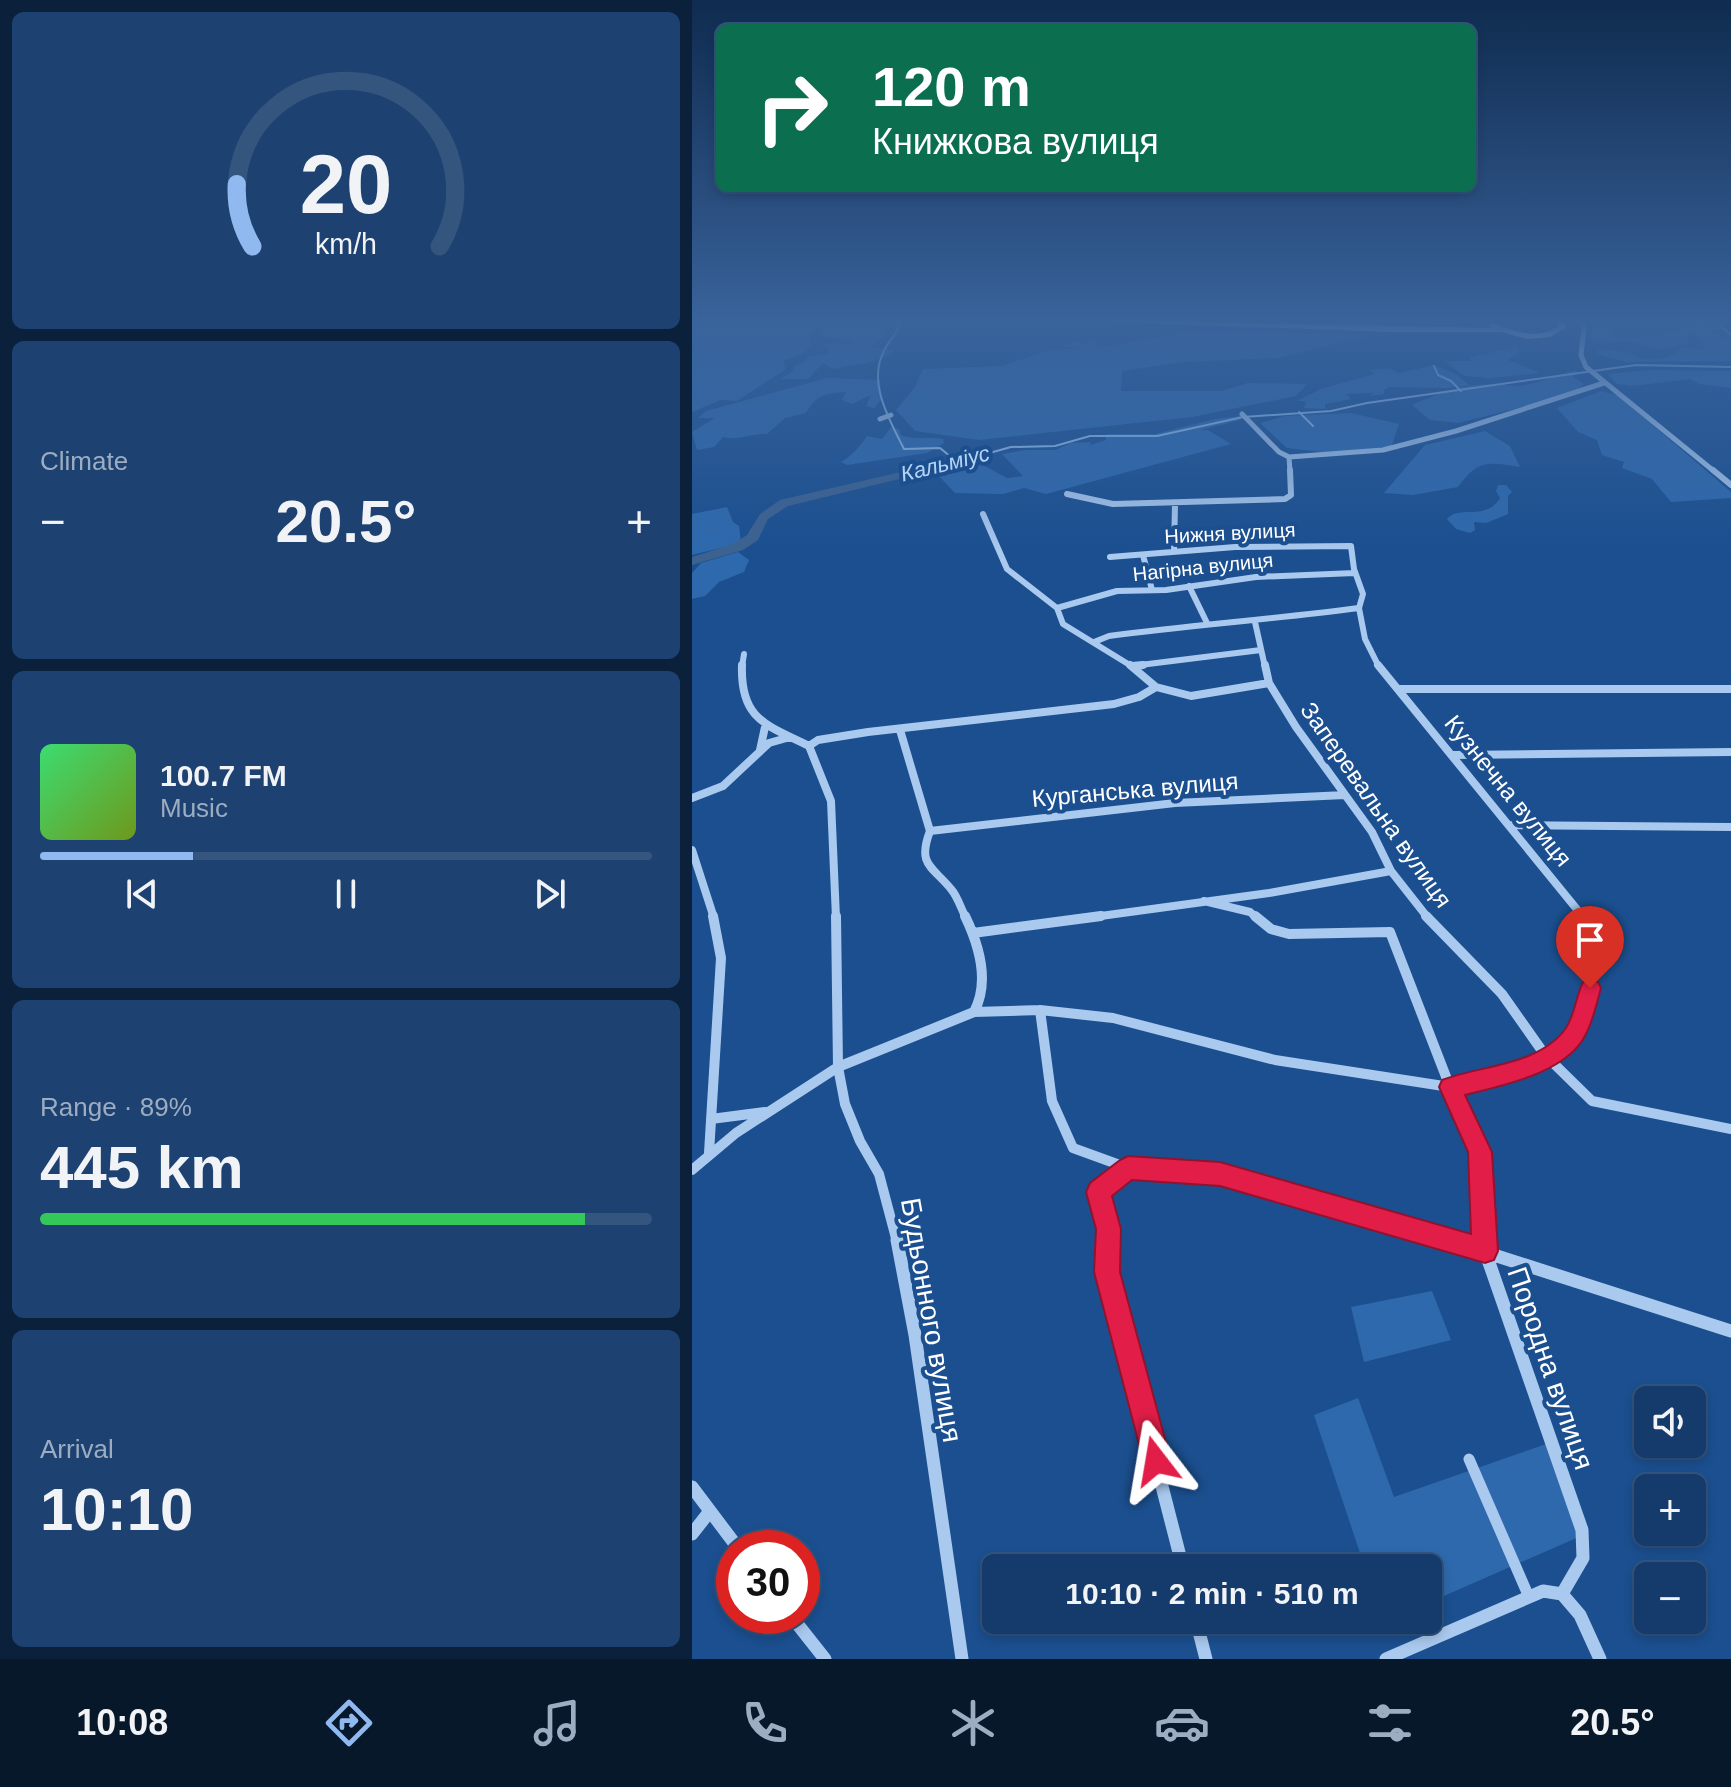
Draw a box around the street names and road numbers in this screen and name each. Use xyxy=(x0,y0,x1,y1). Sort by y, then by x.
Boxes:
street label: Нижня вулиця xyxy=(1164,519,1296,547)
street label: Нагірна вулиця xyxy=(1132,549,1274,585)
street label: Заперевальна вулиця xyxy=(1295,697,1458,913)
street label: Кузнечна вулиця xyxy=(1439,710,1578,872)
street label: Курганська вулиця xyxy=(1031,767,1239,812)
street label: Будьонного вулиця xyxy=(895,1195,968,1445)
street label: Породна вулиця xyxy=(1501,1263,1600,1474)

